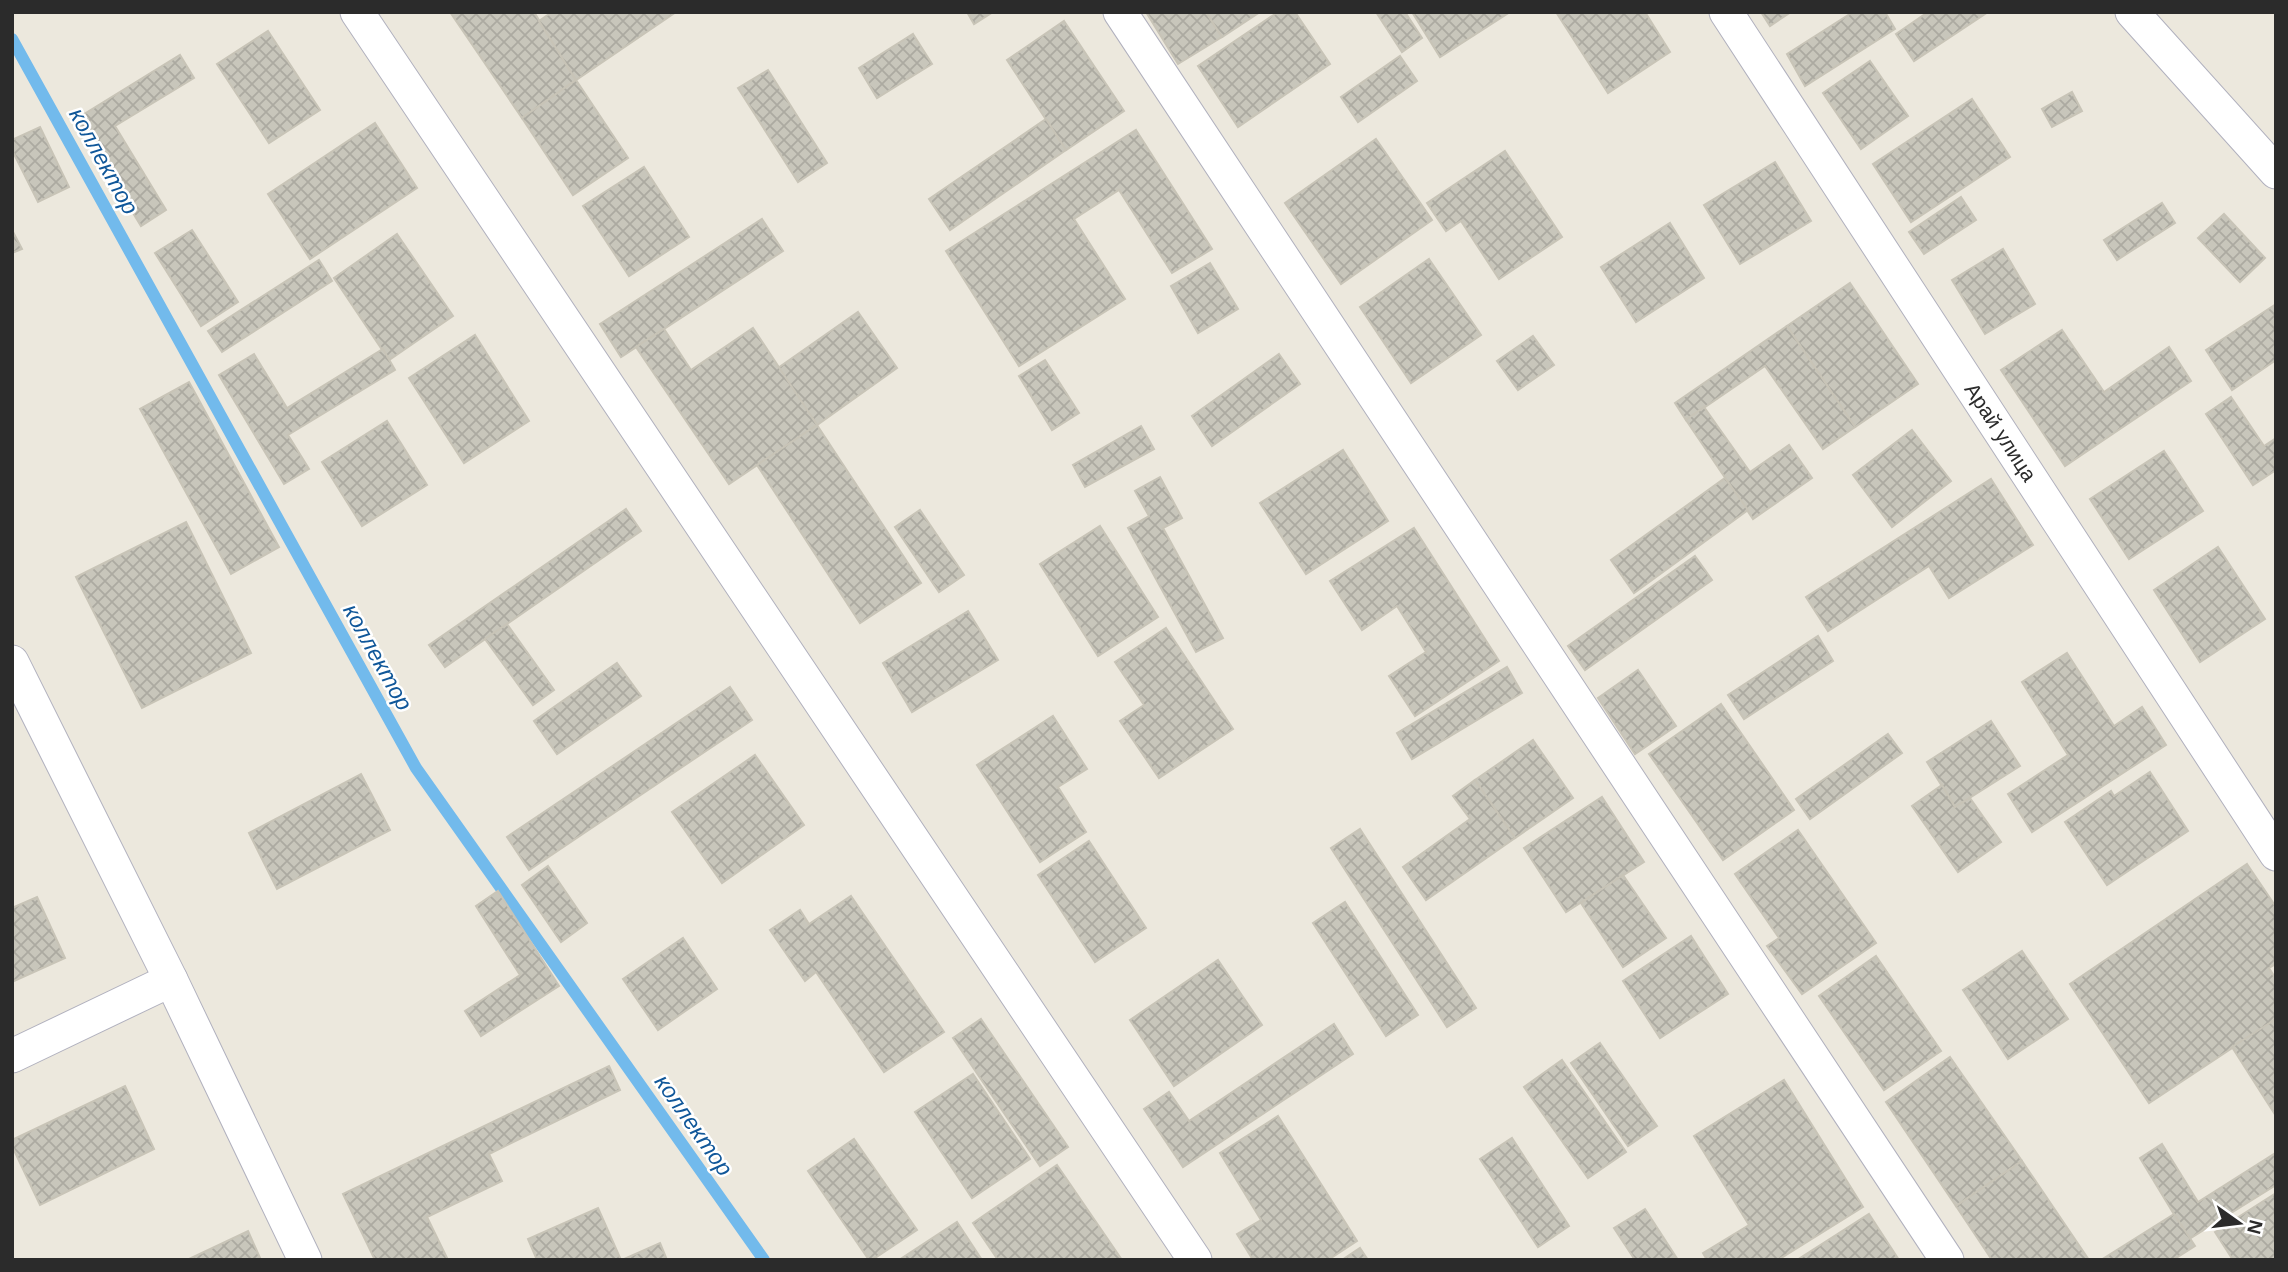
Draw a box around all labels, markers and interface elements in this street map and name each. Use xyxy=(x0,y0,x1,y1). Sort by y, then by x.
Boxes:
water label: коллектор xyxy=(64,103,144,219)
street label: Арай улица xyxy=(1960,379,2042,486)
water label: коллектор xyxy=(338,599,418,715)
water label: коллектор xyxy=(650,1069,738,1181)
north arrow xyxy=(2204,1188,2274,1258)
text: N xyxy=(2243,1218,2267,1236)

